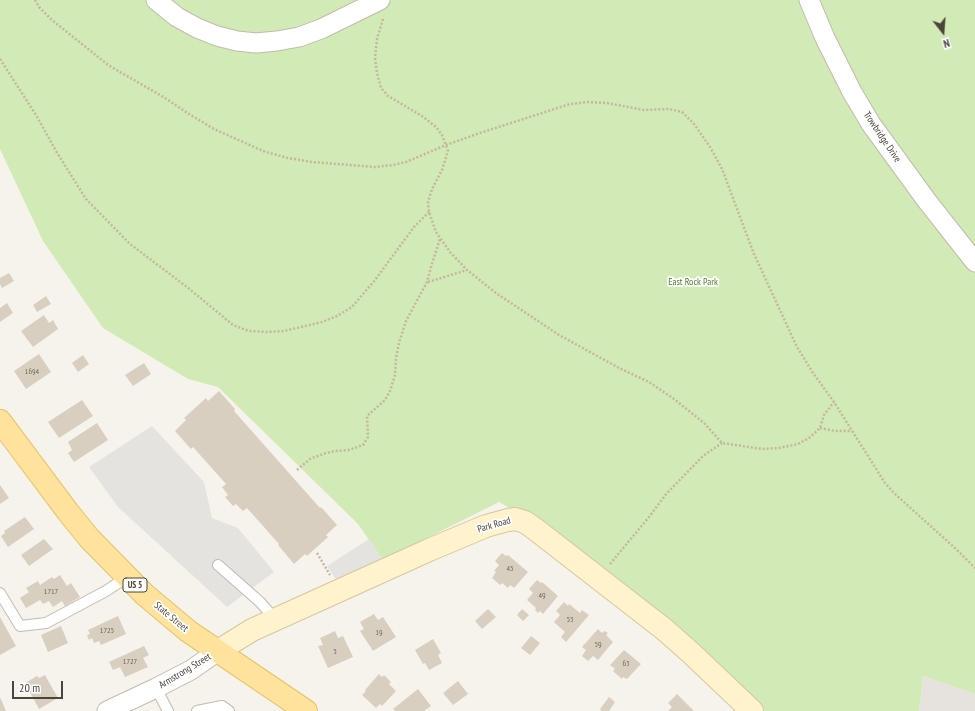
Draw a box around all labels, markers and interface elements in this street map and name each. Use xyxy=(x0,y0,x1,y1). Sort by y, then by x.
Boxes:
north arrow xyxy=(923,12,963,52)
text: N xyxy=(942,36,951,51)
street label: Trowbridge Drive xyxy=(861,109,903,165)
park label: East Rock Park xyxy=(668,276,718,288)
house number: 1694 xyxy=(25,367,39,377)
street label: Park Road xyxy=(476,515,512,535)
house number: 45 xyxy=(506,564,514,574)
road number: US 5 xyxy=(123,578,147,592)
house number: 1717 xyxy=(44,587,58,597)
house number: 49 xyxy=(538,591,546,601)
street label: State Street xyxy=(152,599,190,635)
house number: 53 xyxy=(566,615,574,625)
house number: 1725 xyxy=(100,626,114,636)
house number: 19 xyxy=(375,628,383,638)
house number: 59 xyxy=(594,640,602,650)
house number: 5 xyxy=(333,647,337,657)
street label: Armstrong Street xyxy=(157,651,213,691)
house number: 1727 xyxy=(123,657,137,667)
house number: 63 xyxy=(622,659,630,669)
scale bar xyxy=(14,673,65,699)
text: 20 m xyxy=(19,680,40,695)

